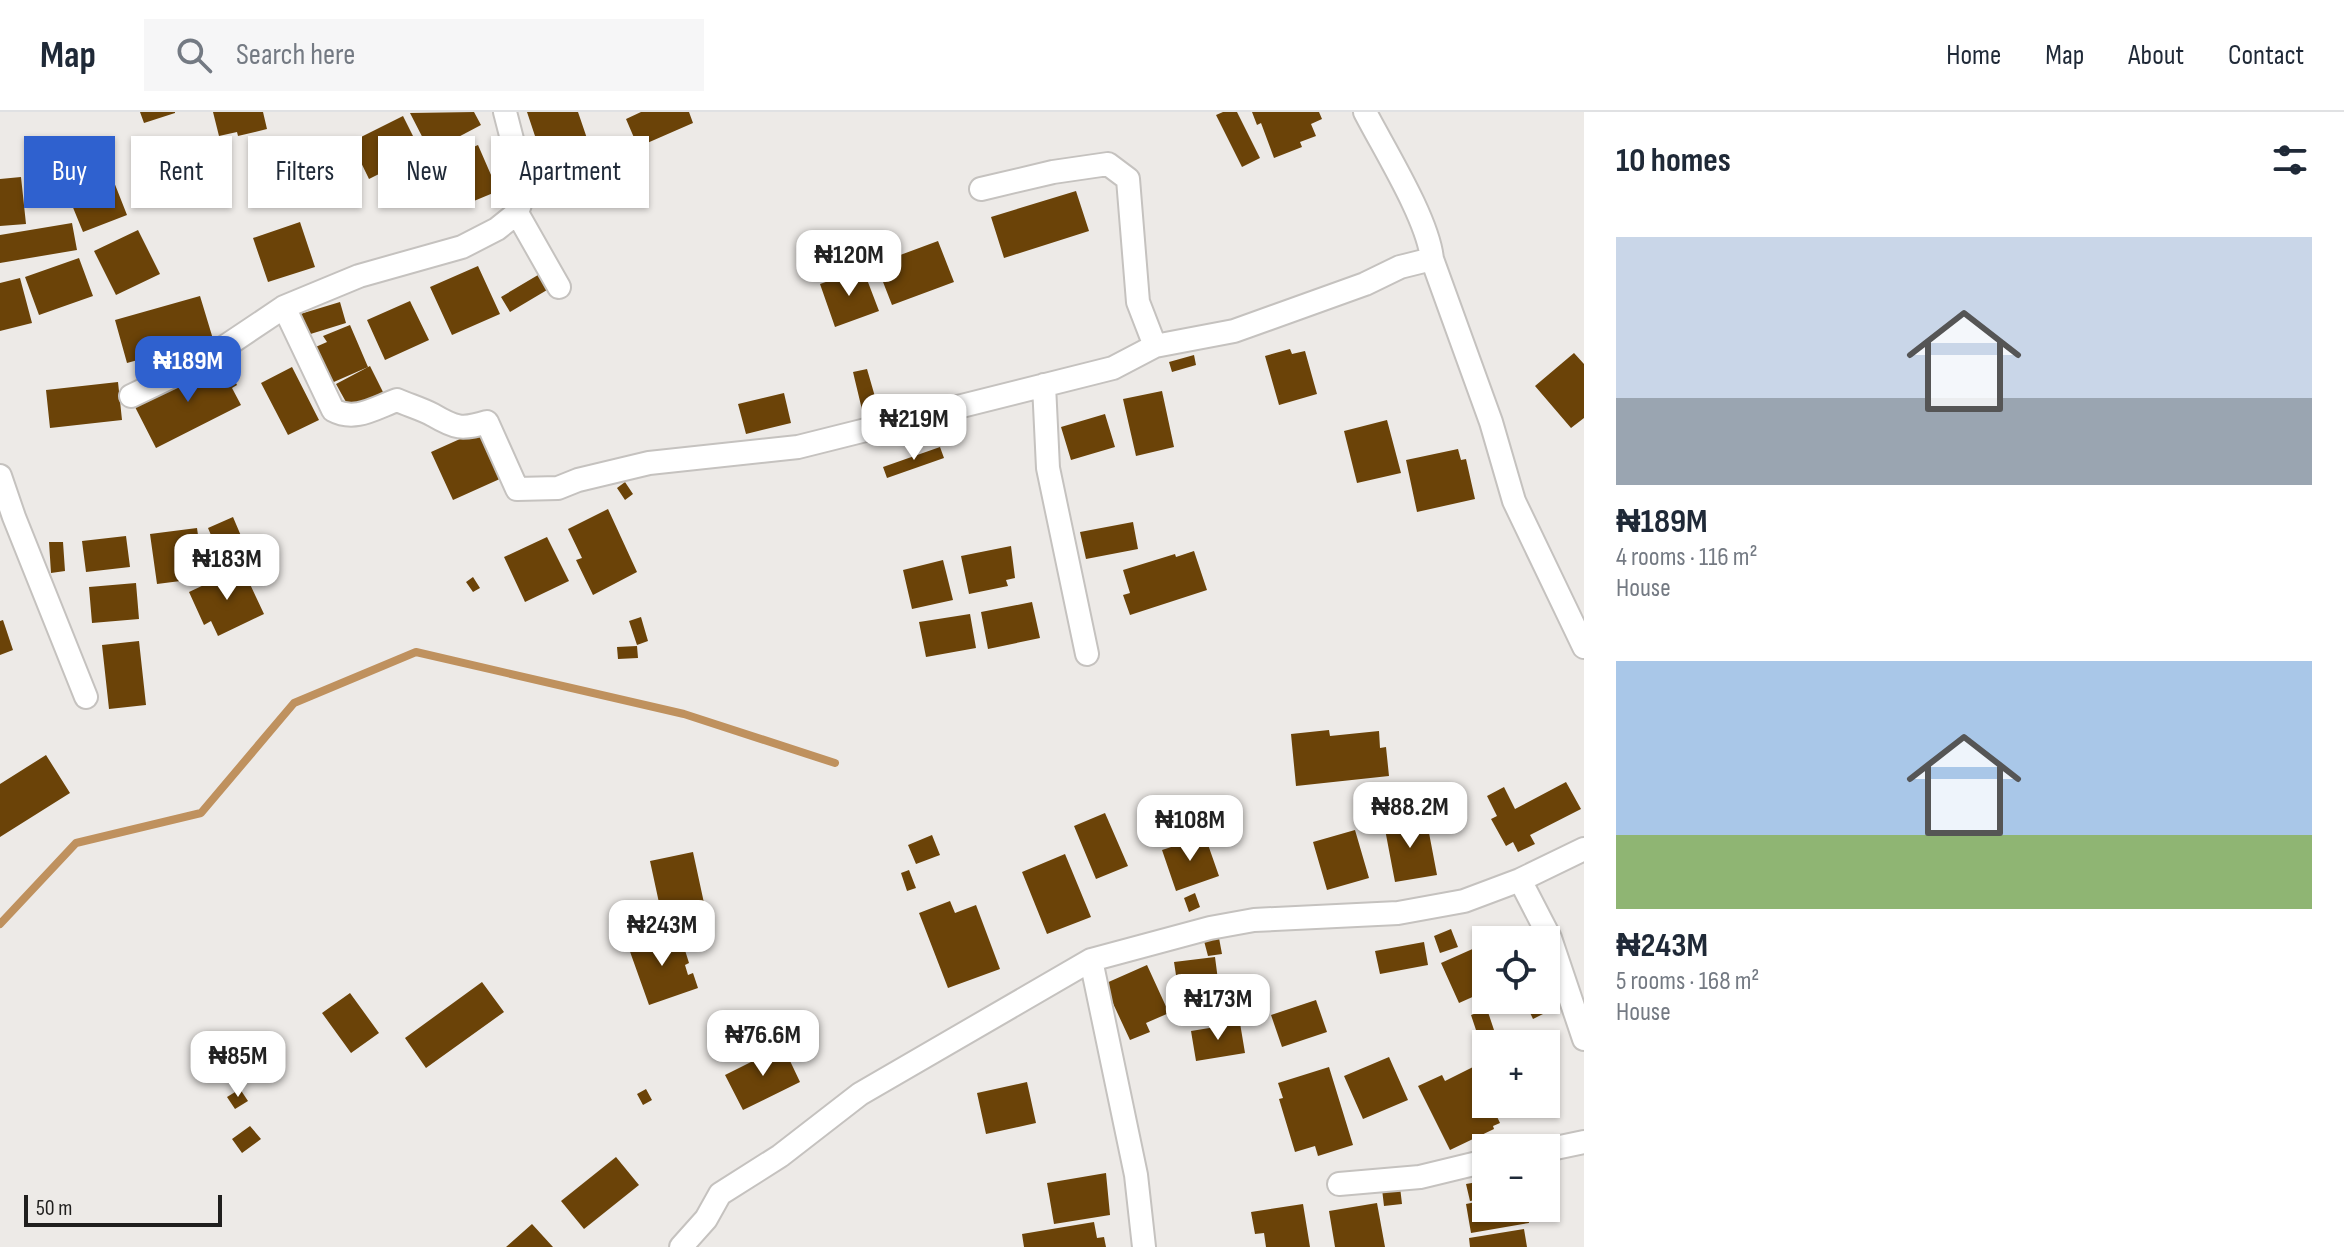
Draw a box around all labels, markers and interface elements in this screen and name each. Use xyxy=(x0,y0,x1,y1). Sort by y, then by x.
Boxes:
search box xyxy=(144,19,704,91)
text: Map xyxy=(40,33,96,78)
icon: search xyxy=(172,33,216,77)
text: Search here xyxy=(236,37,355,73)
text: Home xyxy=(1946,39,2001,72)
text: Map xyxy=(2045,39,2084,72)
text: About xyxy=(2128,39,2184,72)
text: Contact xyxy=(2228,39,2304,72)
chip: Buy xyxy=(24,136,115,208)
chip: Rent xyxy=(131,136,232,208)
chip: Filters xyxy=(248,136,362,208)
chip: New xyxy=(378,136,475,208)
chip: Apartment xyxy=(491,136,649,208)
icon: filters xyxy=(2268,138,2312,182)
text: 10 homes xyxy=(1616,140,1731,181)
pin: ₦120M xyxy=(793,230,905,298)
text: ₦120M xyxy=(814,240,884,271)
icon: home xyxy=(1892,289,2036,433)
pin: ₦189M xyxy=(132,336,244,404)
text: ₦189M xyxy=(153,346,223,377)
pin: ₦219M xyxy=(858,394,970,462)
text: ₦219M xyxy=(879,404,949,435)
text: ₦189M xyxy=(1616,501,1708,542)
pin: ₦183M xyxy=(171,534,283,602)
text: 4 rooms · 116 m² xyxy=(1616,542,1758,573)
text: ₦183M xyxy=(192,544,262,575)
text: House xyxy=(1616,573,1671,604)
icon: home xyxy=(1892,713,2036,857)
pin: ₦88.2M xyxy=(1345,782,1475,850)
text: ₦88.2M xyxy=(1371,792,1449,823)
pin: ₦108M xyxy=(1134,795,1246,863)
text: ₦108M xyxy=(1155,805,1225,836)
pin: ₦243M xyxy=(606,900,718,968)
text: ₦243M xyxy=(627,910,697,941)
text: ₦243M xyxy=(1616,925,1708,966)
map controls xyxy=(1472,926,1560,1222)
button: locate xyxy=(1472,926,1560,1014)
text: 5 rooms · 168 m² xyxy=(1616,966,1759,997)
pin: ₦173M xyxy=(1162,974,1274,1042)
text: ₦173M xyxy=(1184,984,1252,1015)
text: House xyxy=(1616,997,1671,1028)
pin: ₦76.6M xyxy=(698,1010,828,1078)
text: ₦76.6M xyxy=(725,1020,801,1051)
button: + xyxy=(1472,1030,1560,1118)
pin: ₦85M xyxy=(191,1031,285,1099)
text: ₦85M xyxy=(209,1041,267,1072)
button: − xyxy=(1472,1134,1560,1222)
scale bar xyxy=(24,1191,222,1227)
text: 50 m xyxy=(36,1195,72,1222)

